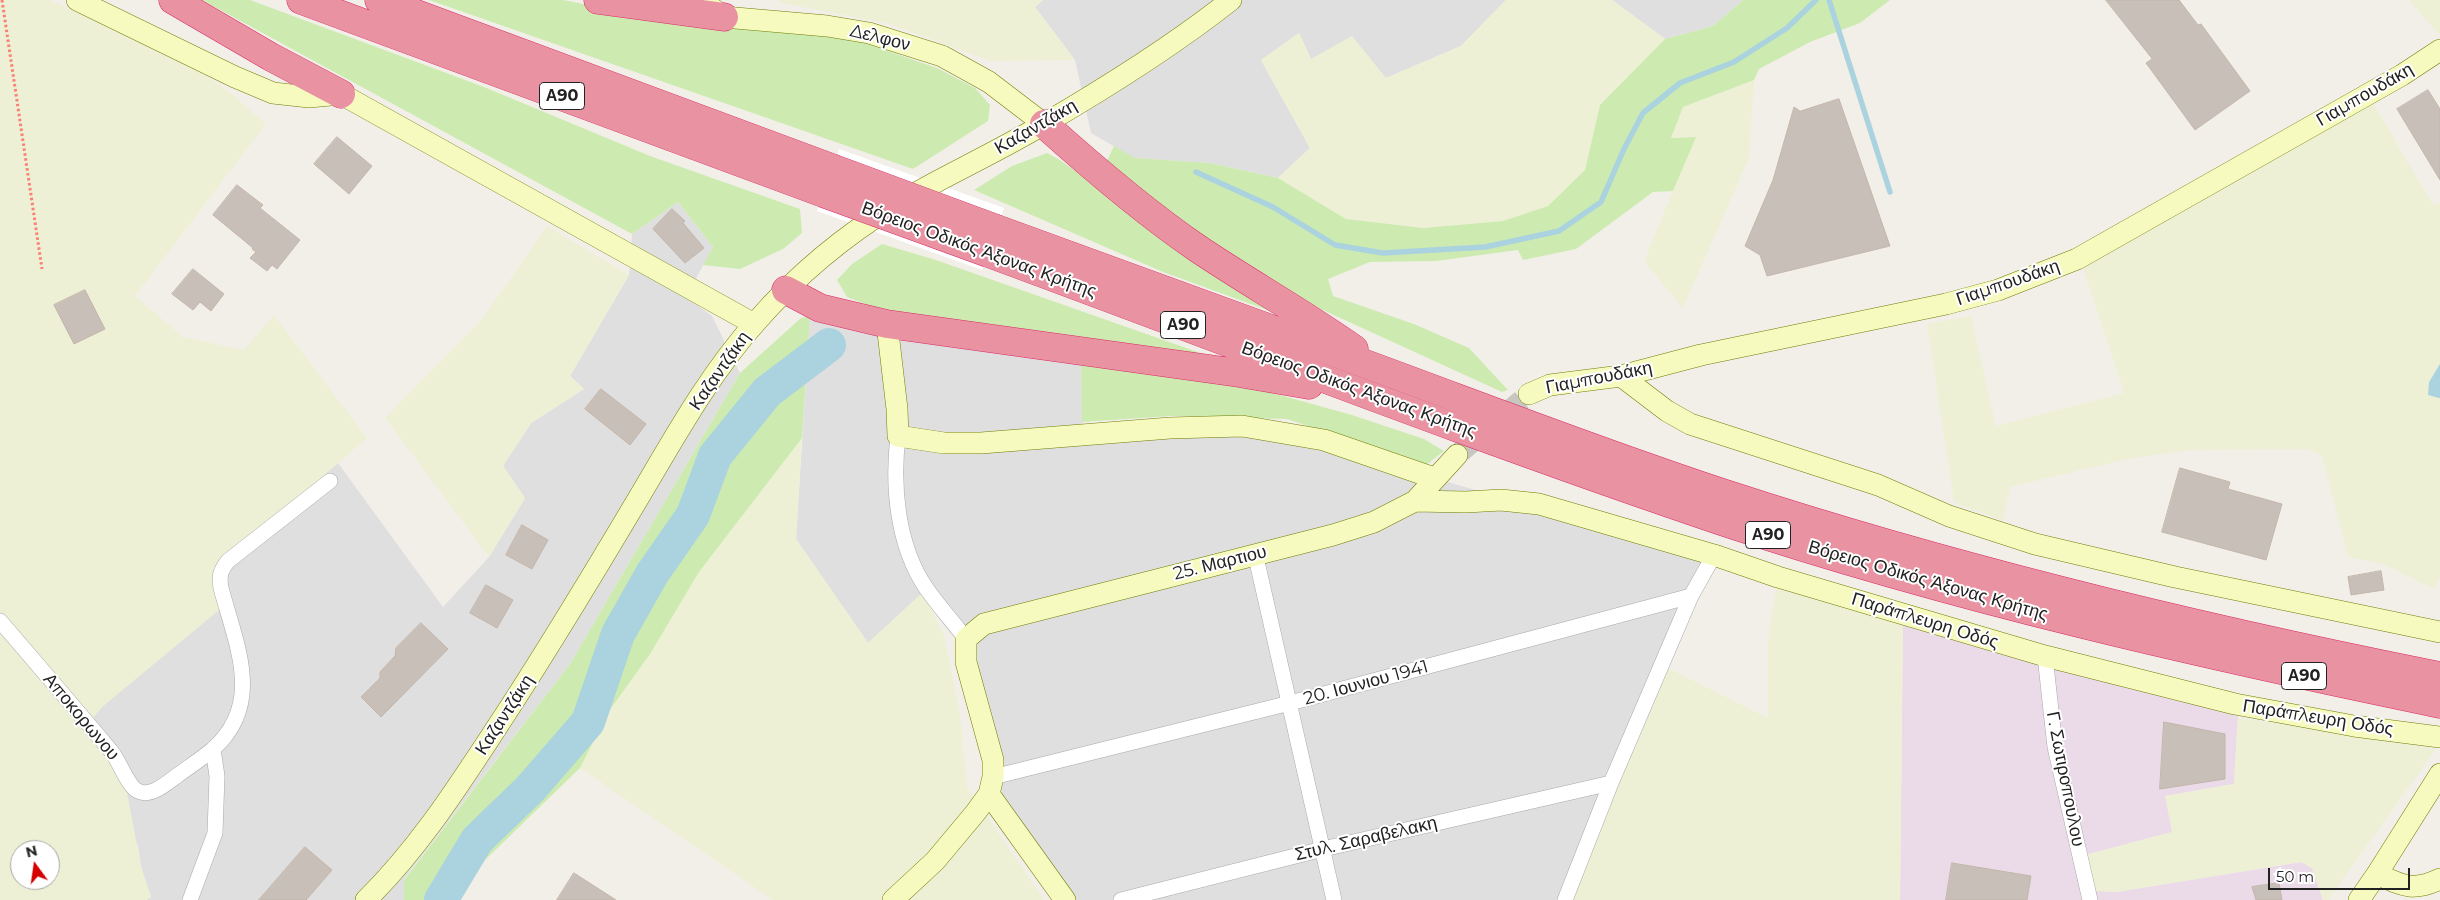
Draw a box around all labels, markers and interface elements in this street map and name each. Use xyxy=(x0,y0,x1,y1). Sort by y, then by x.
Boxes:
street label: Δελφον xyxy=(848,20,912,56)
street label: Γιαμπουδάκη xyxy=(2313,59,2417,131)
road number: Α90 xyxy=(540,82,584,110)
street label: Καζαντζάκη xyxy=(991,95,1081,159)
street label: Βόρειος Οδικός Άξονας Κρήτης xyxy=(859,197,1099,303)
street label: Γιαμπουδάκη xyxy=(1953,255,2063,311)
road number: Α90 xyxy=(1160,312,1206,338)
street label: Καζαντζάκη xyxy=(685,327,755,415)
street label: Βόρειος Οδικός Άξονας Κρήτης xyxy=(1239,337,1479,443)
street label: Γιαμπουδάκη xyxy=(1544,357,1654,399)
road number: Α90 xyxy=(1746,522,1790,548)
street label: Βόρειος Οδικός Άξονας Κρήτης xyxy=(1806,536,2050,626)
street label: 25. Μαρτιου xyxy=(1171,541,1269,585)
street label: Παράπλευρη Οδός xyxy=(1849,588,2001,654)
street label: 20. Ιουνιου 1941 xyxy=(1301,656,1431,710)
road number: Α90 xyxy=(2282,662,2326,689)
street label: Αποκορωνου xyxy=(38,669,124,765)
street label: Καζαντζάκη xyxy=(471,671,539,759)
street label: Παράπλευρη Οδός xyxy=(2241,695,2395,741)
street label: Γ. Σωτιροπουλου xyxy=(2041,710,2089,848)
street label: Στυλ. Σαραβελακη xyxy=(1293,812,1439,866)
north arrow xyxy=(10,840,60,890)
text: N xyxy=(24,841,39,862)
scale bar xyxy=(2270,858,2412,890)
text: 50 m xyxy=(2276,867,2314,886)

